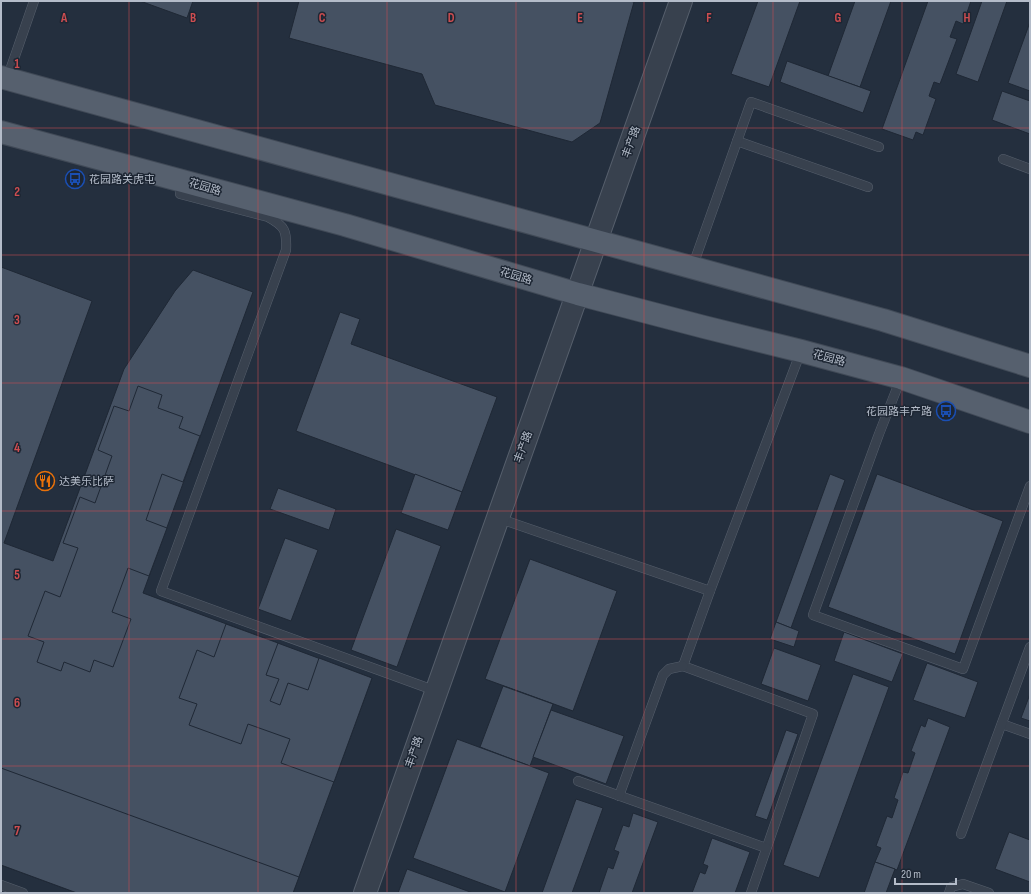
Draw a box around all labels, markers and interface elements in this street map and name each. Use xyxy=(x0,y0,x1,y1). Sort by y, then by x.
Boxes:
text: A xyxy=(60,10,68,26)
text: B xyxy=(190,10,196,26)
text: C xyxy=(319,10,326,26)
text: D xyxy=(448,10,455,26)
text: E xyxy=(577,10,583,26)
text: F xyxy=(706,10,712,26)
text: G xyxy=(835,10,842,26)
text: H xyxy=(964,10,971,26)
text: 1 xyxy=(14,56,20,72)
street label: 丰产路 xyxy=(619,124,643,160)
bus stop icon: 花园路关虎屯 xyxy=(64,168,86,190)
place label: 花园路关虎屯 xyxy=(89,173,155,186)
street label: 花园路 xyxy=(187,176,223,198)
text: 2 xyxy=(14,184,20,200)
street label: 花园路 xyxy=(498,265,534,287)
text: 3 xyxy=(14,312,20,328)
street label: 花园路 xyxy=(811,347,847,369)
bus stop icon: 花园路丰产路 xyxy=(935,400,957,422)
place label: 花园路丰产路 xyxy=(866,405,932,418)
street label: 丰产路 xyxy=(511,429,535,465)
text: 4 xyxy=(14,440,20,456)
restaurant icon: 达美乐比萨 xyxy=(34,470,56,492)
place label: 达美乐比萨 xyxy=(59,475,114,488)
text: 5 xyxy=(14,567,20,583)
text: 6 xyxy=(14,695,20,711)
street label: 丰产路 xyxy=(402,734,426,770)
text: 7 xyxy=(14,823,20,839)
scale bar xyxy=(895,860,956,886)
text: 20 m xyxy=(901,867,921,882)

